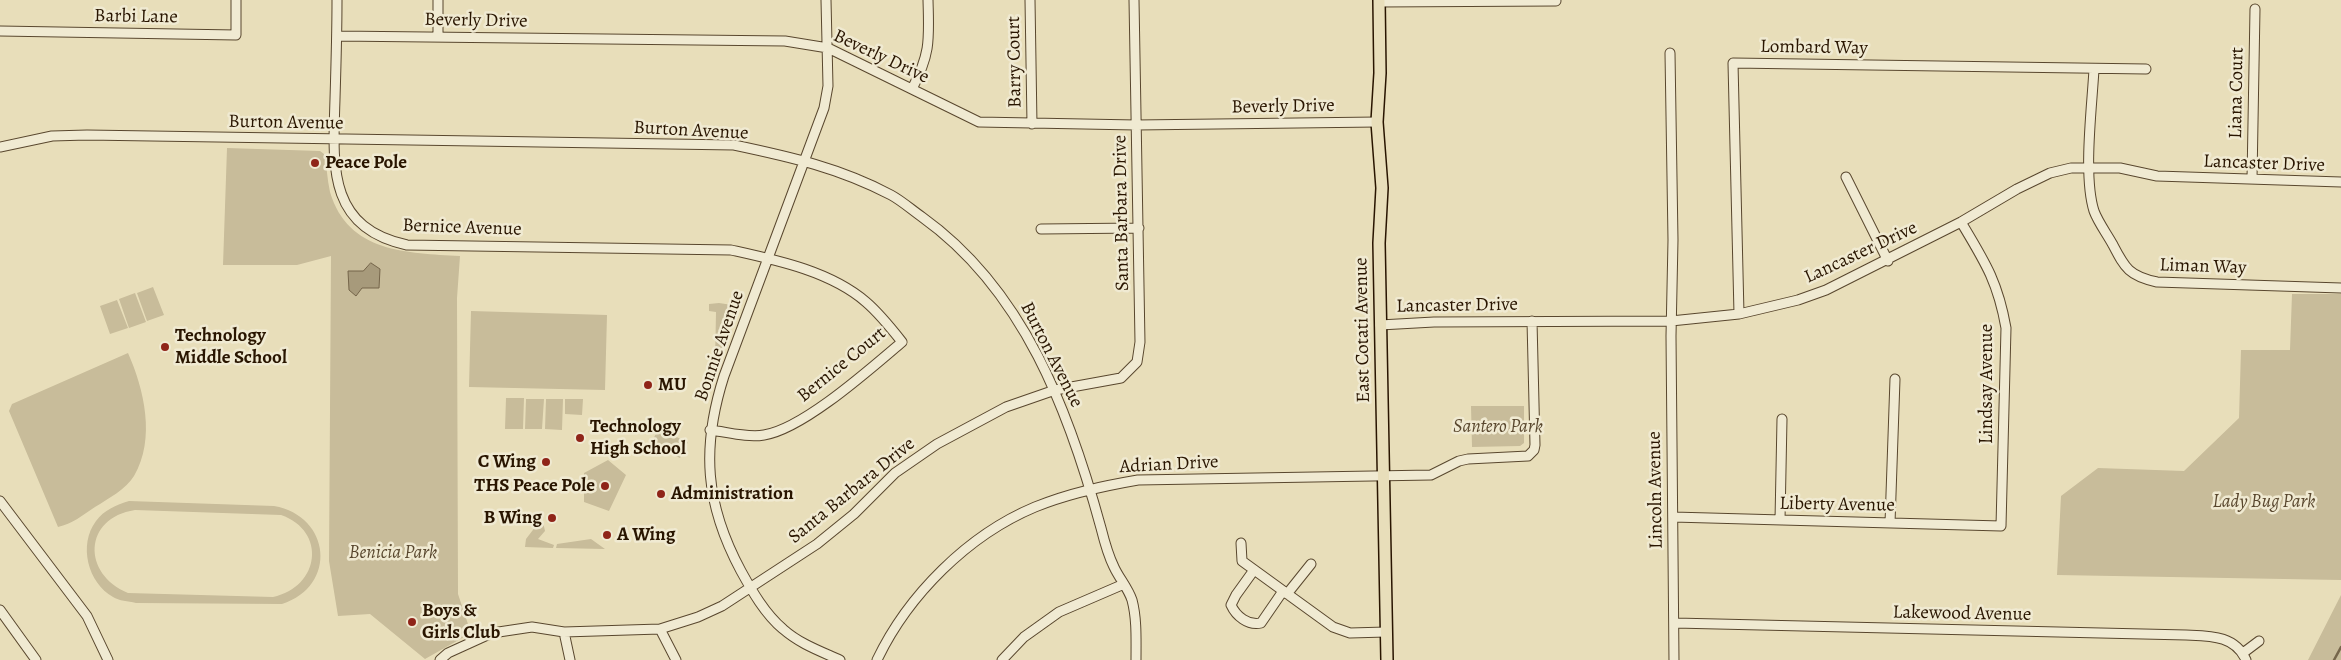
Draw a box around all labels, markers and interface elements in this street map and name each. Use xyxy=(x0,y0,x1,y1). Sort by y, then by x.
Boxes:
street label: Barbi Lane xyxy=(94,5,178,29)
street label: Beverly Drive xyxy=(424,9,528,33)
street label: Barry Court xyxy=(1003,16,1027,108)
street label: Beverly Drive xyxy=(829,25,933,89)
street label: Lombard Way xyxy=(1760,36,1868,60)
street label: Liana Court xyxy=(2225,47,2249,139)
street label: Beverly Drive xyxy=(1231,95,1335,119)
street label: Burton Avenue xyxy=(228,111,344,135)
street label: Burton Avenue xyxy=(633,117,749,145)
street label: Santa Barbara Drive xyxy=(1109,135,1135,291)
street label: Lancaster Drive xyxy=(2203,150,2325,178)
place label: Peace Pole xyxy=(325,152,407,174)
marker: Peace Pole xyxy=(309,157,321,169)
street label: Bernice Avenue xyxy=(402,215,522,241)
street label: Lancaster Drive xyxy=(1801,217,1921,289)
street label: Liman Way xyxy=(2159,254,2247,280)
street label: East Cotati Avenue xyxy=(1350,257,1376,403)
street label: Bonnie Avenue xyxy=(690,288,750,404)
street label: Lancaster Drive xyxy=(1396,294,1518,318)
street label: Burton Avenue xyxy=(1015,298,1087,412)
street label: Bernice Court xyxy=(793,322,891,408)
street label: Lindsay Avenue xyxy=(1976,324,1998,444)
place label: Technology Middle School xyxy=(175,325,287,369)
marker: Technology Middle School xyxy=(159,341,171,353)
place label: MU xyxy=(658,374,686,396)
marker: MU xyxy=(642,379,654,391)
place label: Technology High School xyxy=(590,416,686,460)
park label: Santero Park xyxy=(1453,416,1543,438)
street label: Lincoln Avenue xyxy=(1644,431,1668,549)
marker: Technology High School xyxy=(574,432,586,444)
street label: Santa Barbara Drive xyxy=(784,433,920,549)
place label: C Wing xyxy=(478,451,536,473)
street label: Adrian Drive xyxy=(1119,451,1219,479)
marker: C Wing xyxy=(540,456,552,468)
place label: THS Peace Pole xyxy=(474,475,595,497)
marker: THS Peace Pole xyxy=(599,480,611,492)
place label: Administration xyxy=(671,483,794,505)
marker: Administration xyxy=(655,488,667,500)
park label: Lady Bug Park xyxy=(2212,491,2316,513)
street label: Liberty Avenue xyxy=(1779,493,1895,517)
place label: B Wing xyxy=(484,507,542,529)
marker: B Wing xyxy=(546,512,558,524)
place label: A Wing xyxy=(617,524,675,546)
marker: A Wing xyxy=(601,529,613,541)
park label: Benicia Park xyxy=(349,542,437,564)
place label: Boys & Girls Club xyxy=(422,600,500,644)
street label: Lakewood Avenue xyxy=(1892,601,2032,627)
marker: Boys & Girls Club xyxy=(406,616,418,628)

